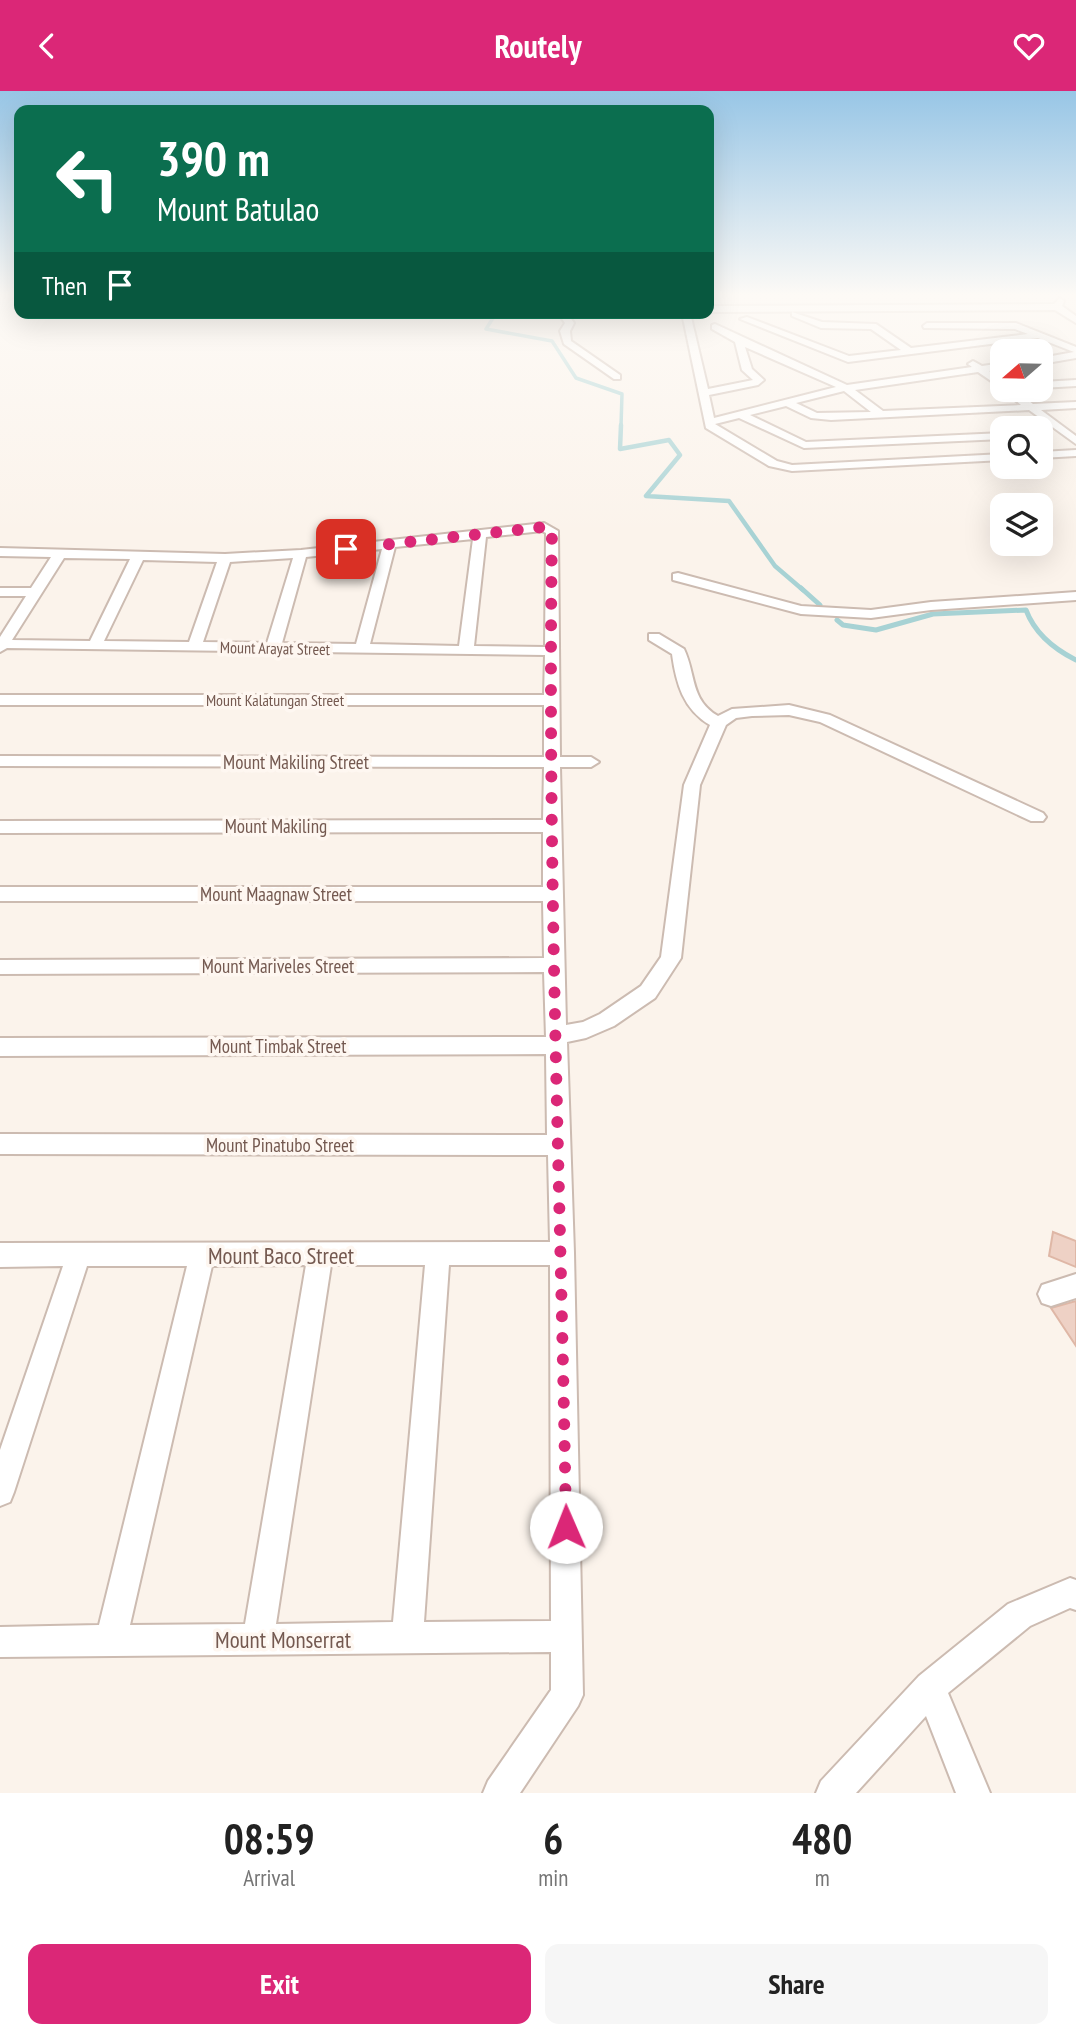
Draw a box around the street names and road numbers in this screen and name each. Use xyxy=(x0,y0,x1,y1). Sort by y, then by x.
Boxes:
street label: Mount Arayat Street xyxy=(220,637,331,659)
street label: Mount Kalatungan Street xyxy=(206,690,345,710)
street label: Mount Makiling Street xyxy=(223,750,370,774)
street label: Mount Makiling xyxy=(225,814,327,838)
street label: Mount Maagnaw Street xyxy=(200,882,353,906)
street label: Mount Mariveles Street xyxy=(202,954,355,978)
street label: Mount Timbak Street xyxy=(210,1034,347,1058)
street label: Mount Pinatubo Street xyxy=(206,1133,355,1157)
street label: Mount Baco Street xyxy=(208,1241,355,1270)
street label: Mount Monserrat xyxy=(215,1625,352,1654)

